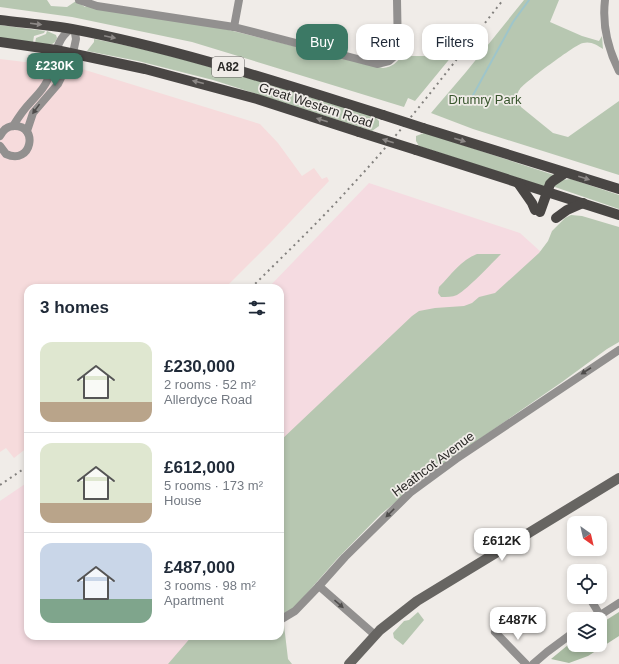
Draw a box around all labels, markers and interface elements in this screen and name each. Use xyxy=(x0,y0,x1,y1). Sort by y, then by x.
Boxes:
one-way arrow xyxy=(30,21,42,27)
chip: Buy xyxy=(296,24,348,60)
chip: Rent xyxy=(356,24,414,60)
chip: Filters xyxy=(422,24,488,60)
one-way arrow xyxy=(103,35,116,41)
pin: £230K xyxy=(27,53,83,87)
road number: A82 xyxy=(212,57,244,77)
text: £230K xyxy=(36,58,74,73)
one-way arrow xyxy=(192,79,204,85)
street label: Great Western Road xyxy=(257,79,375,131)
park label: Drumry Park xyxy=(449,92,522,107)
one-way arrow xyxy=(33,104,41,114)
one-way arrow xyxy=(316,117,328,123)
one-way arrow xyxy=(455,137,467,143)
one-way arrow xyxy=(382,138,394,144)
one-way arrow xyxy=(579,175,591,181)
icon: filters xyxy=(246,297,268,319)
text: 3 homes xyxy=(40,298,109,317)
text: £230,000 xyxy=(164,357,235,376)
icon: home xyxy=(72,358,120,406)
one-way arrow xyxy=(581,367,591,375)
text: 2 rooms · 52 m² xyxy=(164,377,256,392)
text: Allerdyce Road xyxy=(164,392,252,407)
street label: Heathcot Avenue xyxy=(389,428,477,500)
text: £612,000 xyxy=(164,458,235,477)
icon: home xyxy=(72,459,120,507)
text: 5 rooms · 173 m² xyxy=(164,478,263,493)
text: House xyxy=(164,493,202,508)
one-way arrow xyxy=(385,508,395,518)
north arrow xyxy=(567,516,607,556)
map controls xyxy=(567,516,607,652)
pin: £612K xyxy=(474,528,530,562)
text: £612K xyxy=(483,533,521,548)
text: £487,000 xyxy=(164,558,235,577)
icon: home xyxy=(72,559,120,607)
button: locate xyxy=(567,564,607,604)
text: 3 rooms · 98 m² xyxy=(164,578,256,593)
text: Apartment xyxy=(164,593,224,608)
one-way arrow xyxy=(335,599,344,608)
pin: £487K xyxy=(490,607,546,641)
text: £487K xyxy=(499,612,537,627)
button: layers xyxy=(567,612,607,652)

